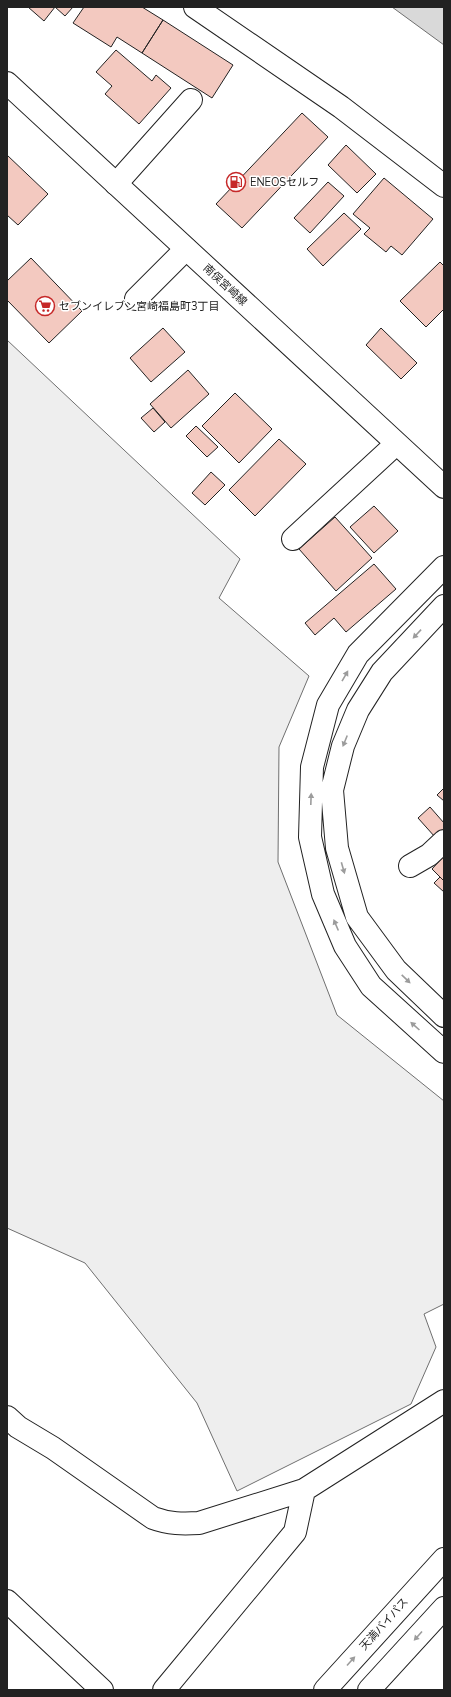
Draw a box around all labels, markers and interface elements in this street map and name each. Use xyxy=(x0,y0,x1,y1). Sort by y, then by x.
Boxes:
fuel station icon: ENEOSセルフ xyxy=(225,171,247,193)
place label: ENEOSセルフ xyxy=(250,175,319,190)
street label: 南俣宮崎線 xyxy=(200,261,250,309)
supermarket icon: セブンイレブン宮崎福島町3丁目 xyxy=(34,295,56,317)
place label: セブンイレブン宮崎福島町3丁目 xyxy=(59,299,220,314)
one-way arrow xyxy=(412,629,422,639)
one-way arrow xyxy=(341,671,349,681)
one-way arrow xyxy=(342,736,348,748)
one-way arrow xyxy=(308,792,314,805)
one-way arrow xyxy=(340,862,346,874)
one-way arrow xyxy=(333,919,339,930)
one-way arrow xyxy=(401,974,411,984)
one-way arrow xyxy=(410,1021,420,1030)
street label: 天満バイパス xyxy=(356,1595,412,1653)
one-way arrow xyxy=(413,1631,422,1642)
one-way arrow xyxy=(346,1656,356,1666)

